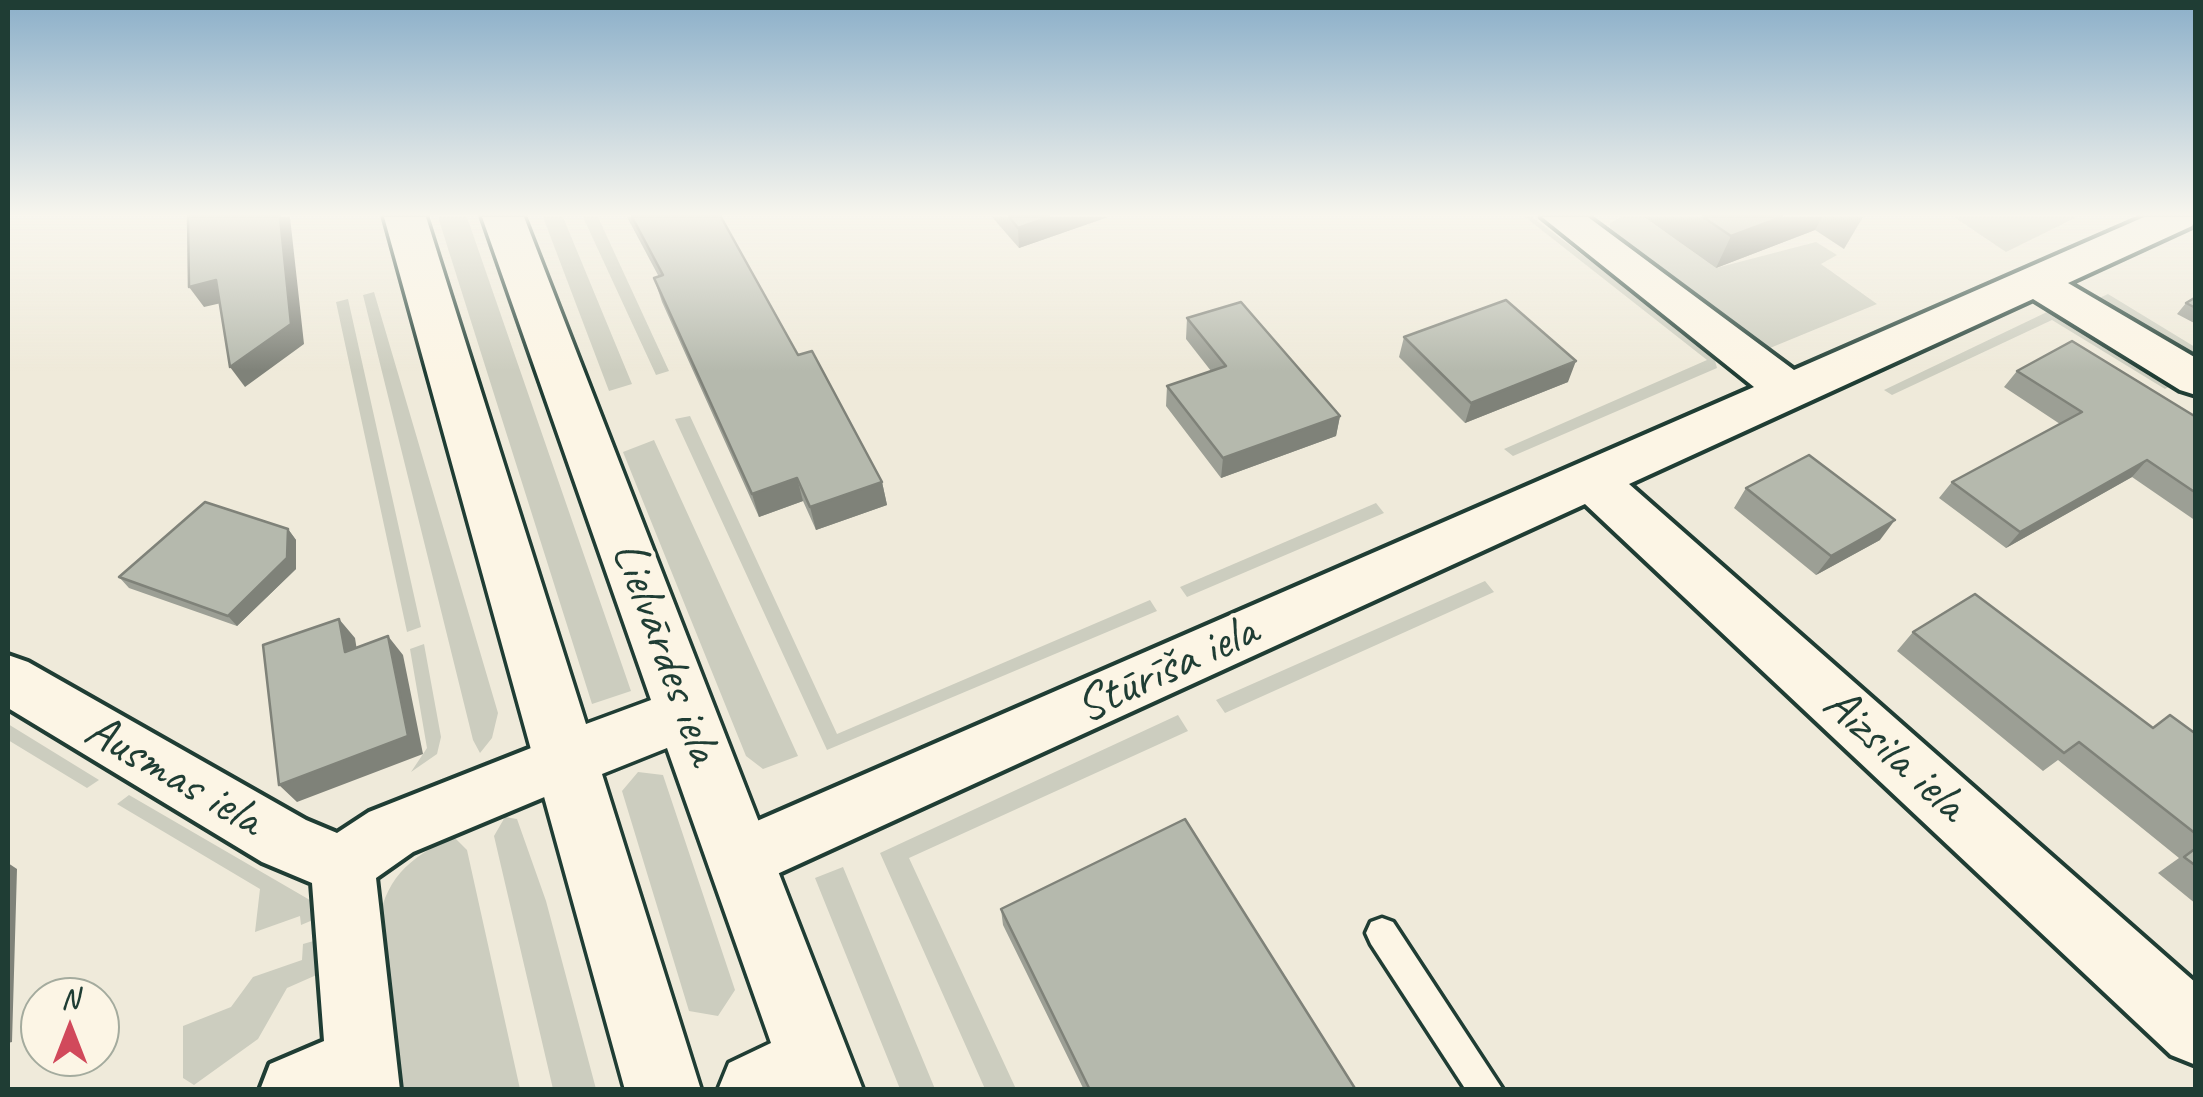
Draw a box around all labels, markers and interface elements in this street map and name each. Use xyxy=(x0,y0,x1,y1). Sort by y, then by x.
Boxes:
street label: Lielvārdes iela xyxy=(597,534,733,772)
street label: Stūrīša iela xyxy=(1067,602,1267,738)
street label: Aizsila iela xyxy=(1810,675,1978,835)
street label: Ausmas iela xyxy=(74,701,272,851)
north arrow xyxy=(20,977,120,1077)
text: N xyxy=(61,981,79,1016)

